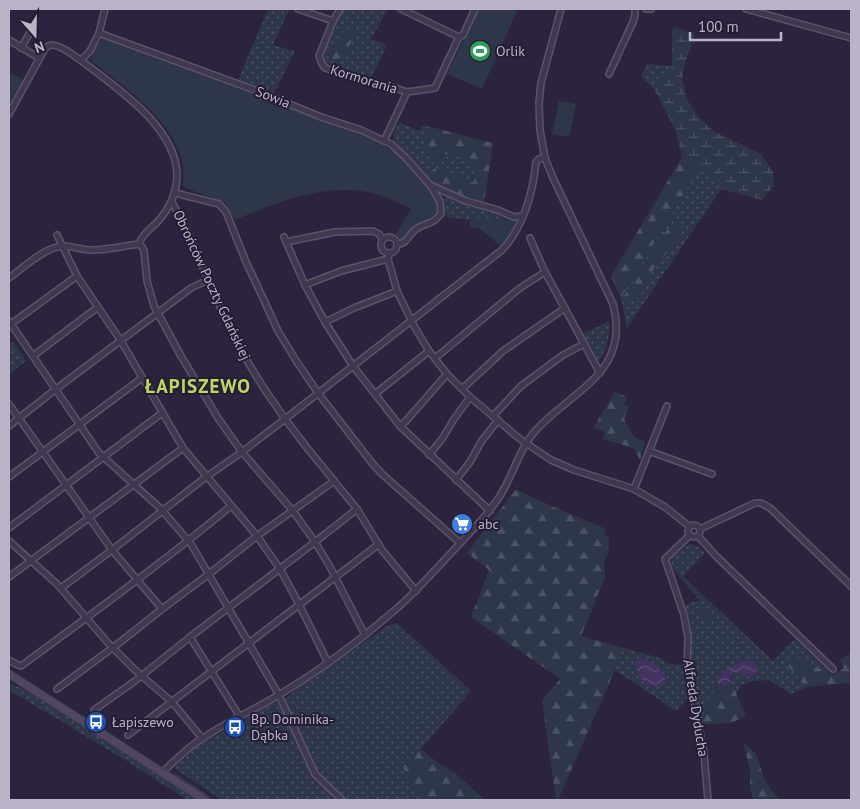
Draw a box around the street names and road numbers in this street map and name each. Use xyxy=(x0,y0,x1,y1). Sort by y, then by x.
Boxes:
street label: Kormorania xyxy=(328,60,400,98)
street label: Sowia xyxy=(253,82,293,112)
street label: Obrońców Poczty Gdańskiej xyxy=(169,207,255,363)
street label: Alfreda Dyducha xyxy=(679,658,713,758)

